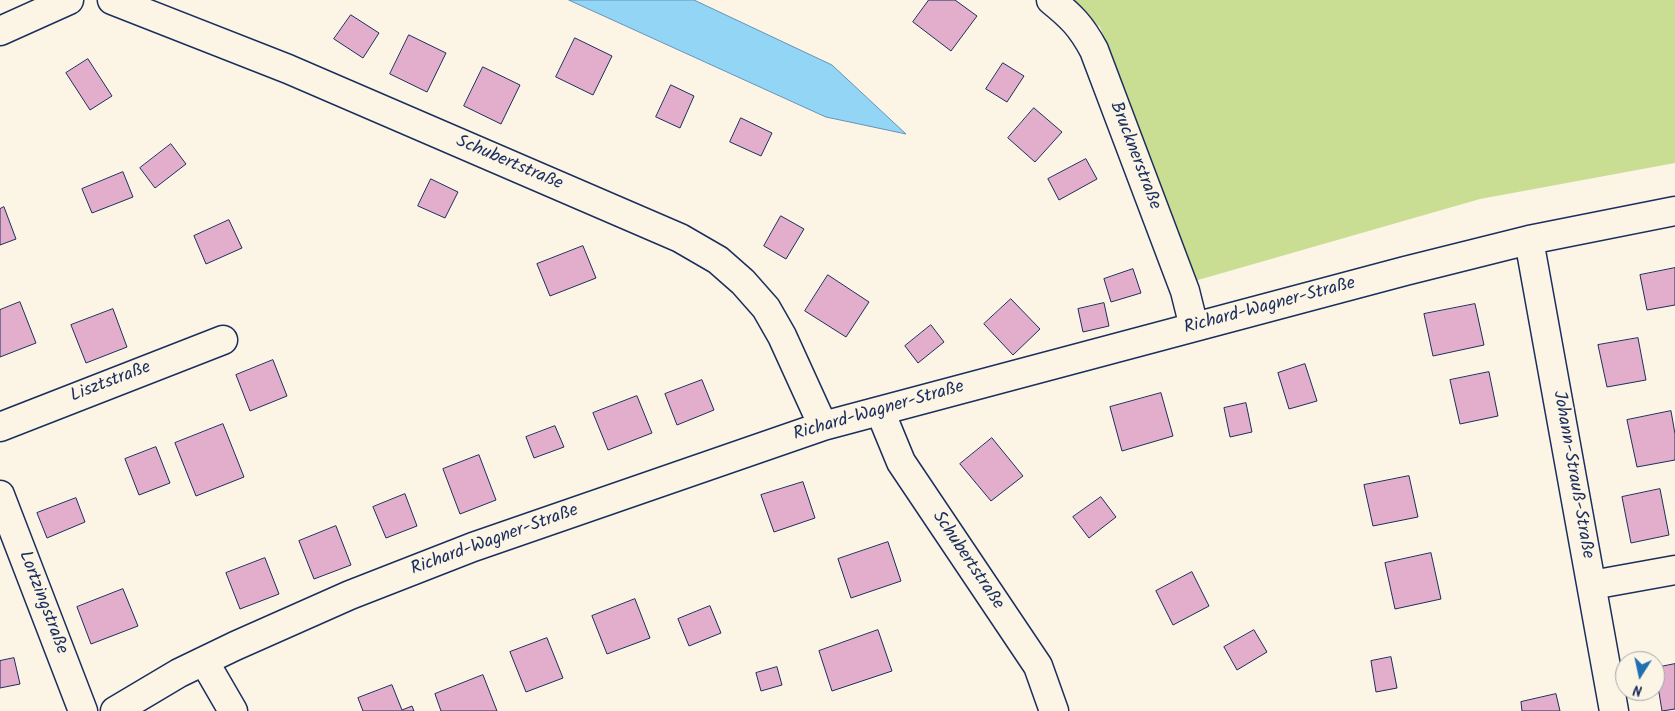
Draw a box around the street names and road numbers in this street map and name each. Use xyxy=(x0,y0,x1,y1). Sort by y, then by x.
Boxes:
street label: Brucknerstraße xyxy=(1104,99,1164,213)
street label: Schubertstraße xyxy=(452,132,566,196)
street label: Richard-Wagner-Straße xyxy=(1182,274,1358,340)
street label: Lisztstraße xyxy=(68,358,154,408)
street label: Richard-Wagner-Straße xyxy=(791,377,967,447)
street label: Johann-Strauß-Straße xyxy=(1547,389,1597,561)
street label: Richard-Wagner-Straße xyxy=(408,501,582,581)
street label: Schubertstraße xyxy=(926,508,1008,614)
street label: Lortzingstraße xyxy=(12,548,72,658)

